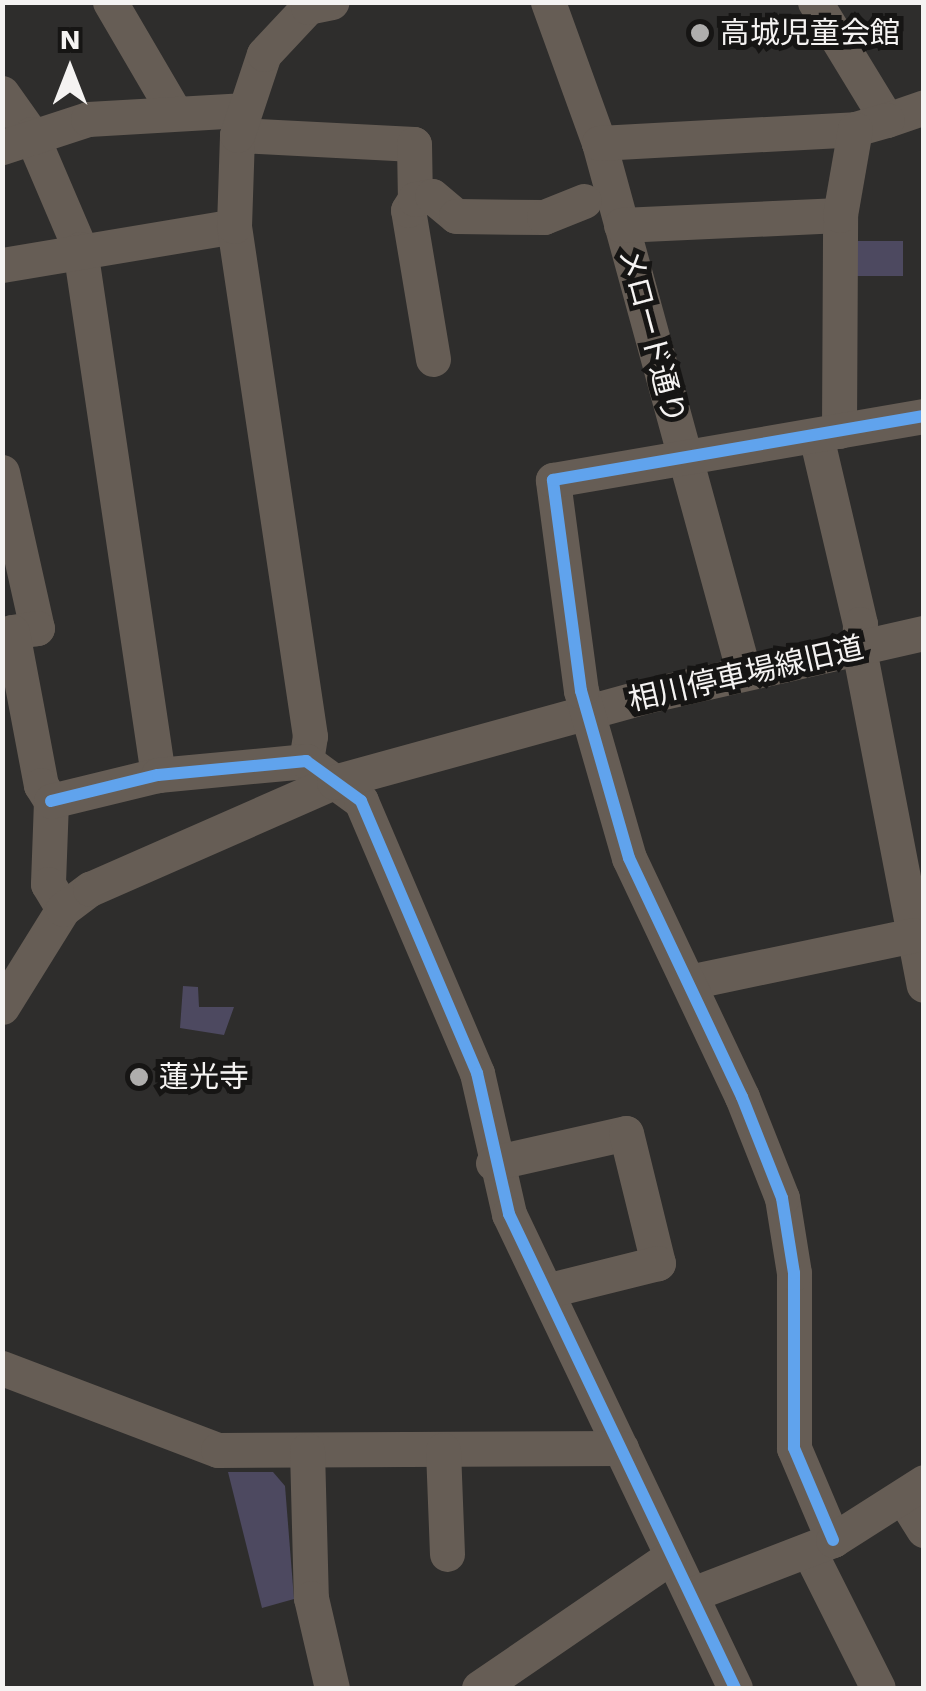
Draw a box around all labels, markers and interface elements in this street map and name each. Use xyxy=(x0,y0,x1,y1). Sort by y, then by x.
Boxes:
place label: 高城児童会館 xyxy=(720,15,900,51)
north arrow xyxy=(20,20,120,120)
marker: 高城児童会館 xyxy=(689,22,711,44)
text: N xyxy=(60,23,80,56)
street label: メロード通り xyxy=(611,244,693,428)
street label: 相川停車場線旧道 xyxy=(625,629,867,719)
place label: 蓮光寺 xyxy=(159,1059,249,1095)
marker: 蓮光寺 xyxy=(128,1066,150,1088)

